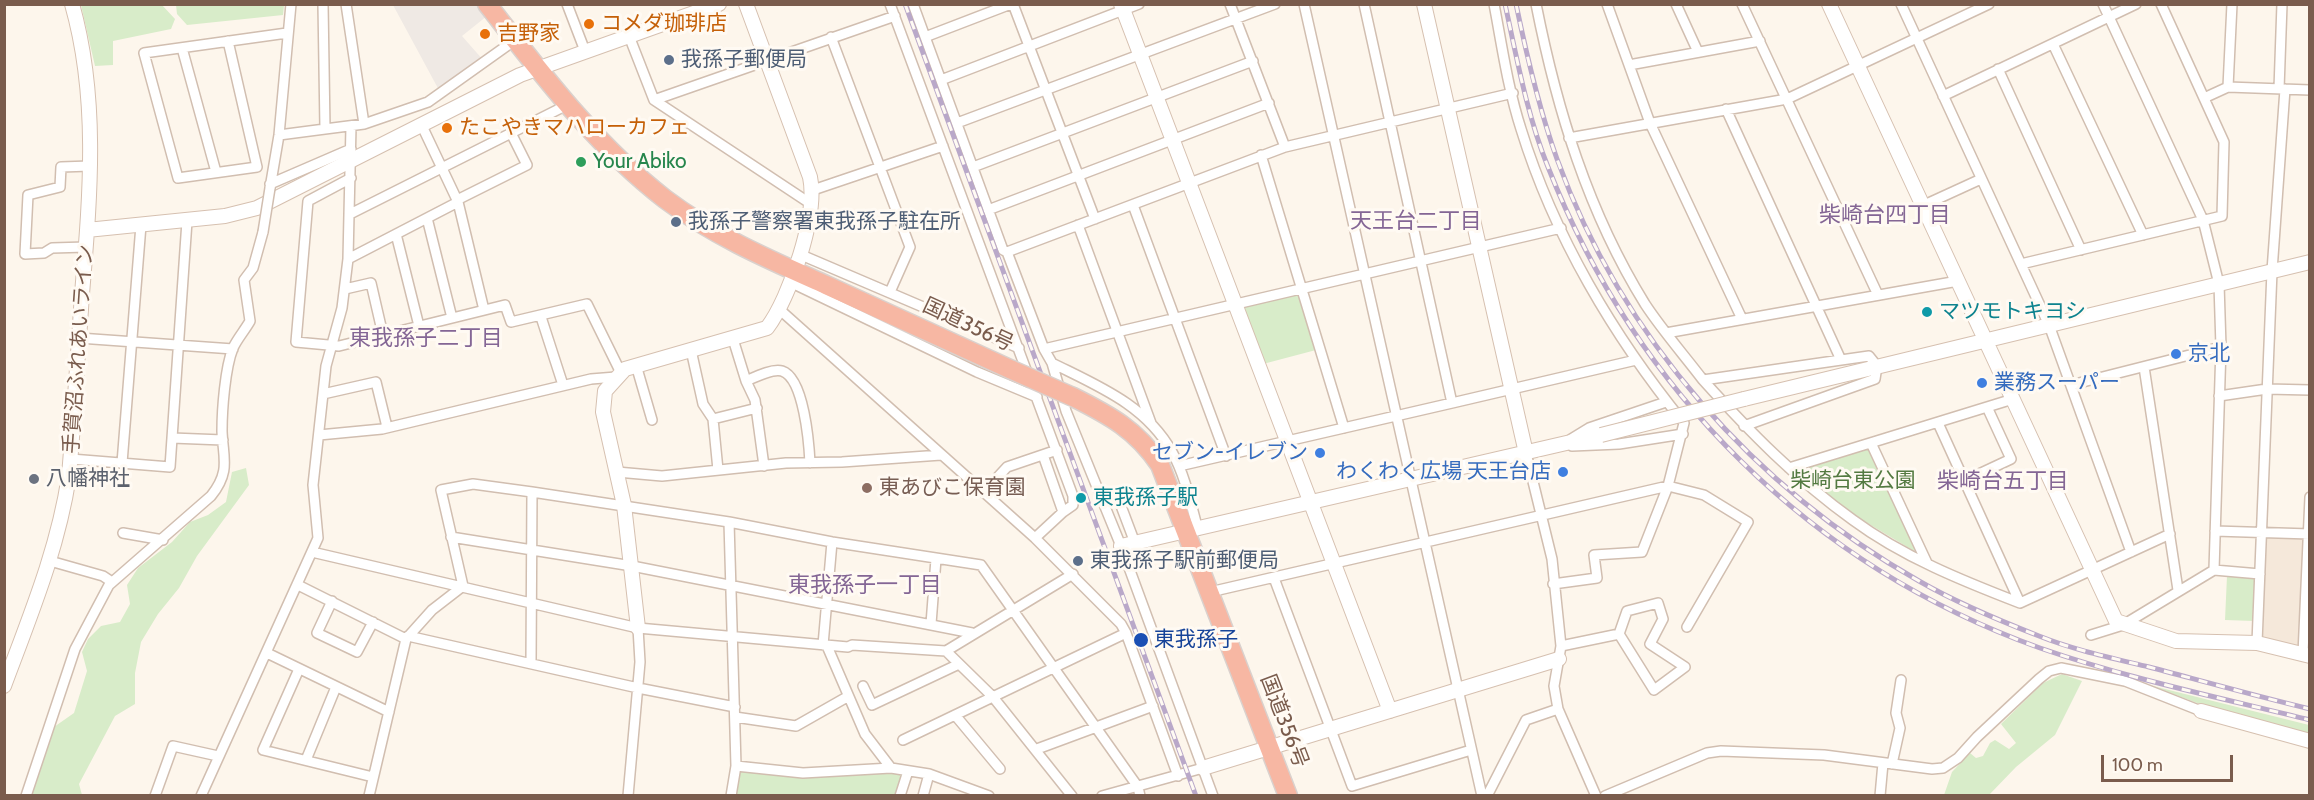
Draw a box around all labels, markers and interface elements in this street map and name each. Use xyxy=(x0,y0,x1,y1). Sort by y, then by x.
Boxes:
place label: コメダ珈琲店 xyxy=(601,11,727,37)
marker: コメダ珈琲店 xyxy=(582,17,596,31)
place label: 吉野家 xyxy=(497,21,560,47)
marker: 吉野家 xyxy=(478,27,492,41)
place label: 我孫子郵便局 xyxy=(681,47,807,73)
marker: 我孫子郵便局 xyxy=(662,53,676,67)
place label: たこやきマハローカフェ xyxy=(459,115,690,141)
marker: たこやきマハローカフェ xyxy=(440,121,454,135)
place label: Your Abiko xyxy=(593,149,687,175)
marker: Your Abiko xyxy=(574,155,588,169)
district label: 柴崎台四丁目 xyxy=(1819,203,1951,229)
place label: 我孫子警察署東我孫子駐在所 xyxy=(688,209,961,235)
district label: 天王台二丁目 xyxy=(1350,209,1482,235)
marker: 我孫子警察署東我孫子駐在所 xyxy=(669,215,683,229)
street label: 手賀沼ふれあいライン xyxy=(59,243,99,455)
street label: 国道356号 xyxy=(918,293,1018,357)
place label: マツモトキヨシ xyxy=(1939,299,2086,325)
marker: マツモトキヨシ xyxy=(1920,305,1934,319)
district label: 東我孫子二丁目 xyxy=(349,326,503,352)
place label: 京北 xyxy=(2188,341,2230,367)
marker: 京北 xyxy=(2169,347,2183,361)
place label: 業務スーパー xyxy=(1994,370,2120,396)
marker: 業務スーパー xyxy=(1975,376,1989,390)
place label: セブン-イレブン xyxy=(1152,440,1308,466)
marker: セブン-イレブン xyxy=(1313,446,1327,460)
place label: わくわく広場 天王台店 xyxy=(1336,459,1551,485)
marker: わくわく広場 天王台店 xyxy=(1556,465,1570,479)
place label: 八幡神社 xyxy=(46,466,130,492)
park label: 柴崎台東公園 xyxy=(1790,468,1916,494)
district label: 柴崎台五丁目 xyxy=(1937,469,2069,495)
marker: 八幡神社 xyxy=(27,472,41,486)
place label: 東あびこ保育園 xyxy=(879,475,1026,501)
marker: 東あびこ保育園 xyxy=(860,481,874,495)
place label: 東我孫子駅 xyxy=(1093,485,1198,511)
marker: 東我孫子駅 xyxy=(1074,491,1088,505)
place label: 東我孫子駅前郵便局 xyxy=(1090,548,1279,574)
marker: 東我孫子駅前郵便局 xyxy=(1071,554,1085,568)
district label: 東我孫子一丁目 xyxy=(788,573,942,599)
place label: 東我孫子 xyxy=(1154,627,1238,653)
marker: 東我孫子 xyxy=(1132,631,1150,649)
street label: 国道356号 xyxy=(1255,671,1313,771)
scale bar xyxy=(2104,743,2236,781)
text: 100 m xyxy=(2112,754,2163,776)

